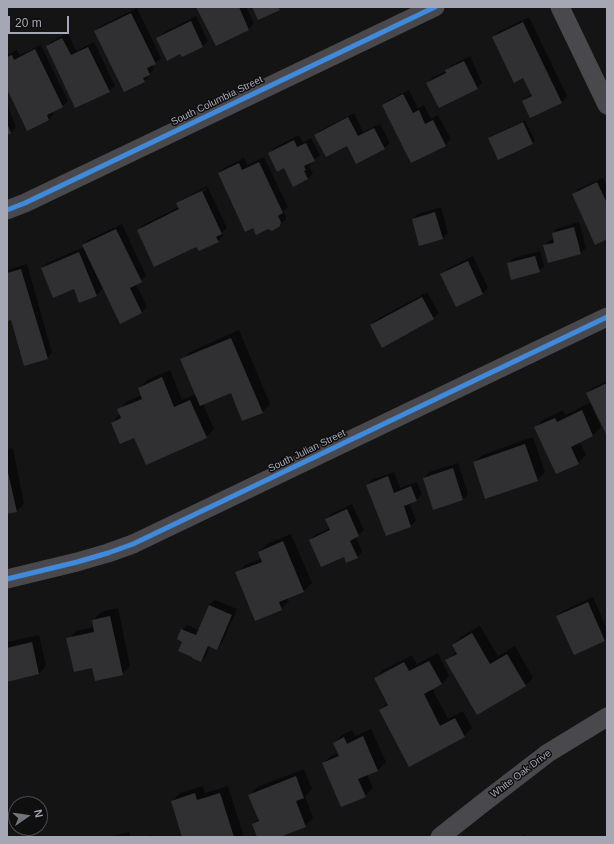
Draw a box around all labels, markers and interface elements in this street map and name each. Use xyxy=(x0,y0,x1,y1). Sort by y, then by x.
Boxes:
scale bar xyxy=(10,8,71,34)
text: 20 m xyxy=(15,16,42,30)
street label: South Columbia Street xyxy=(169,74,265,128)
street label: South Julian Street xyxy=(266,427,348,475)
street label: White Oak Drive xyxy=(488,747,554,801)
north arrow xyxy=(8,796,48,836)
text: N xyxy=(32,808,45,819)

